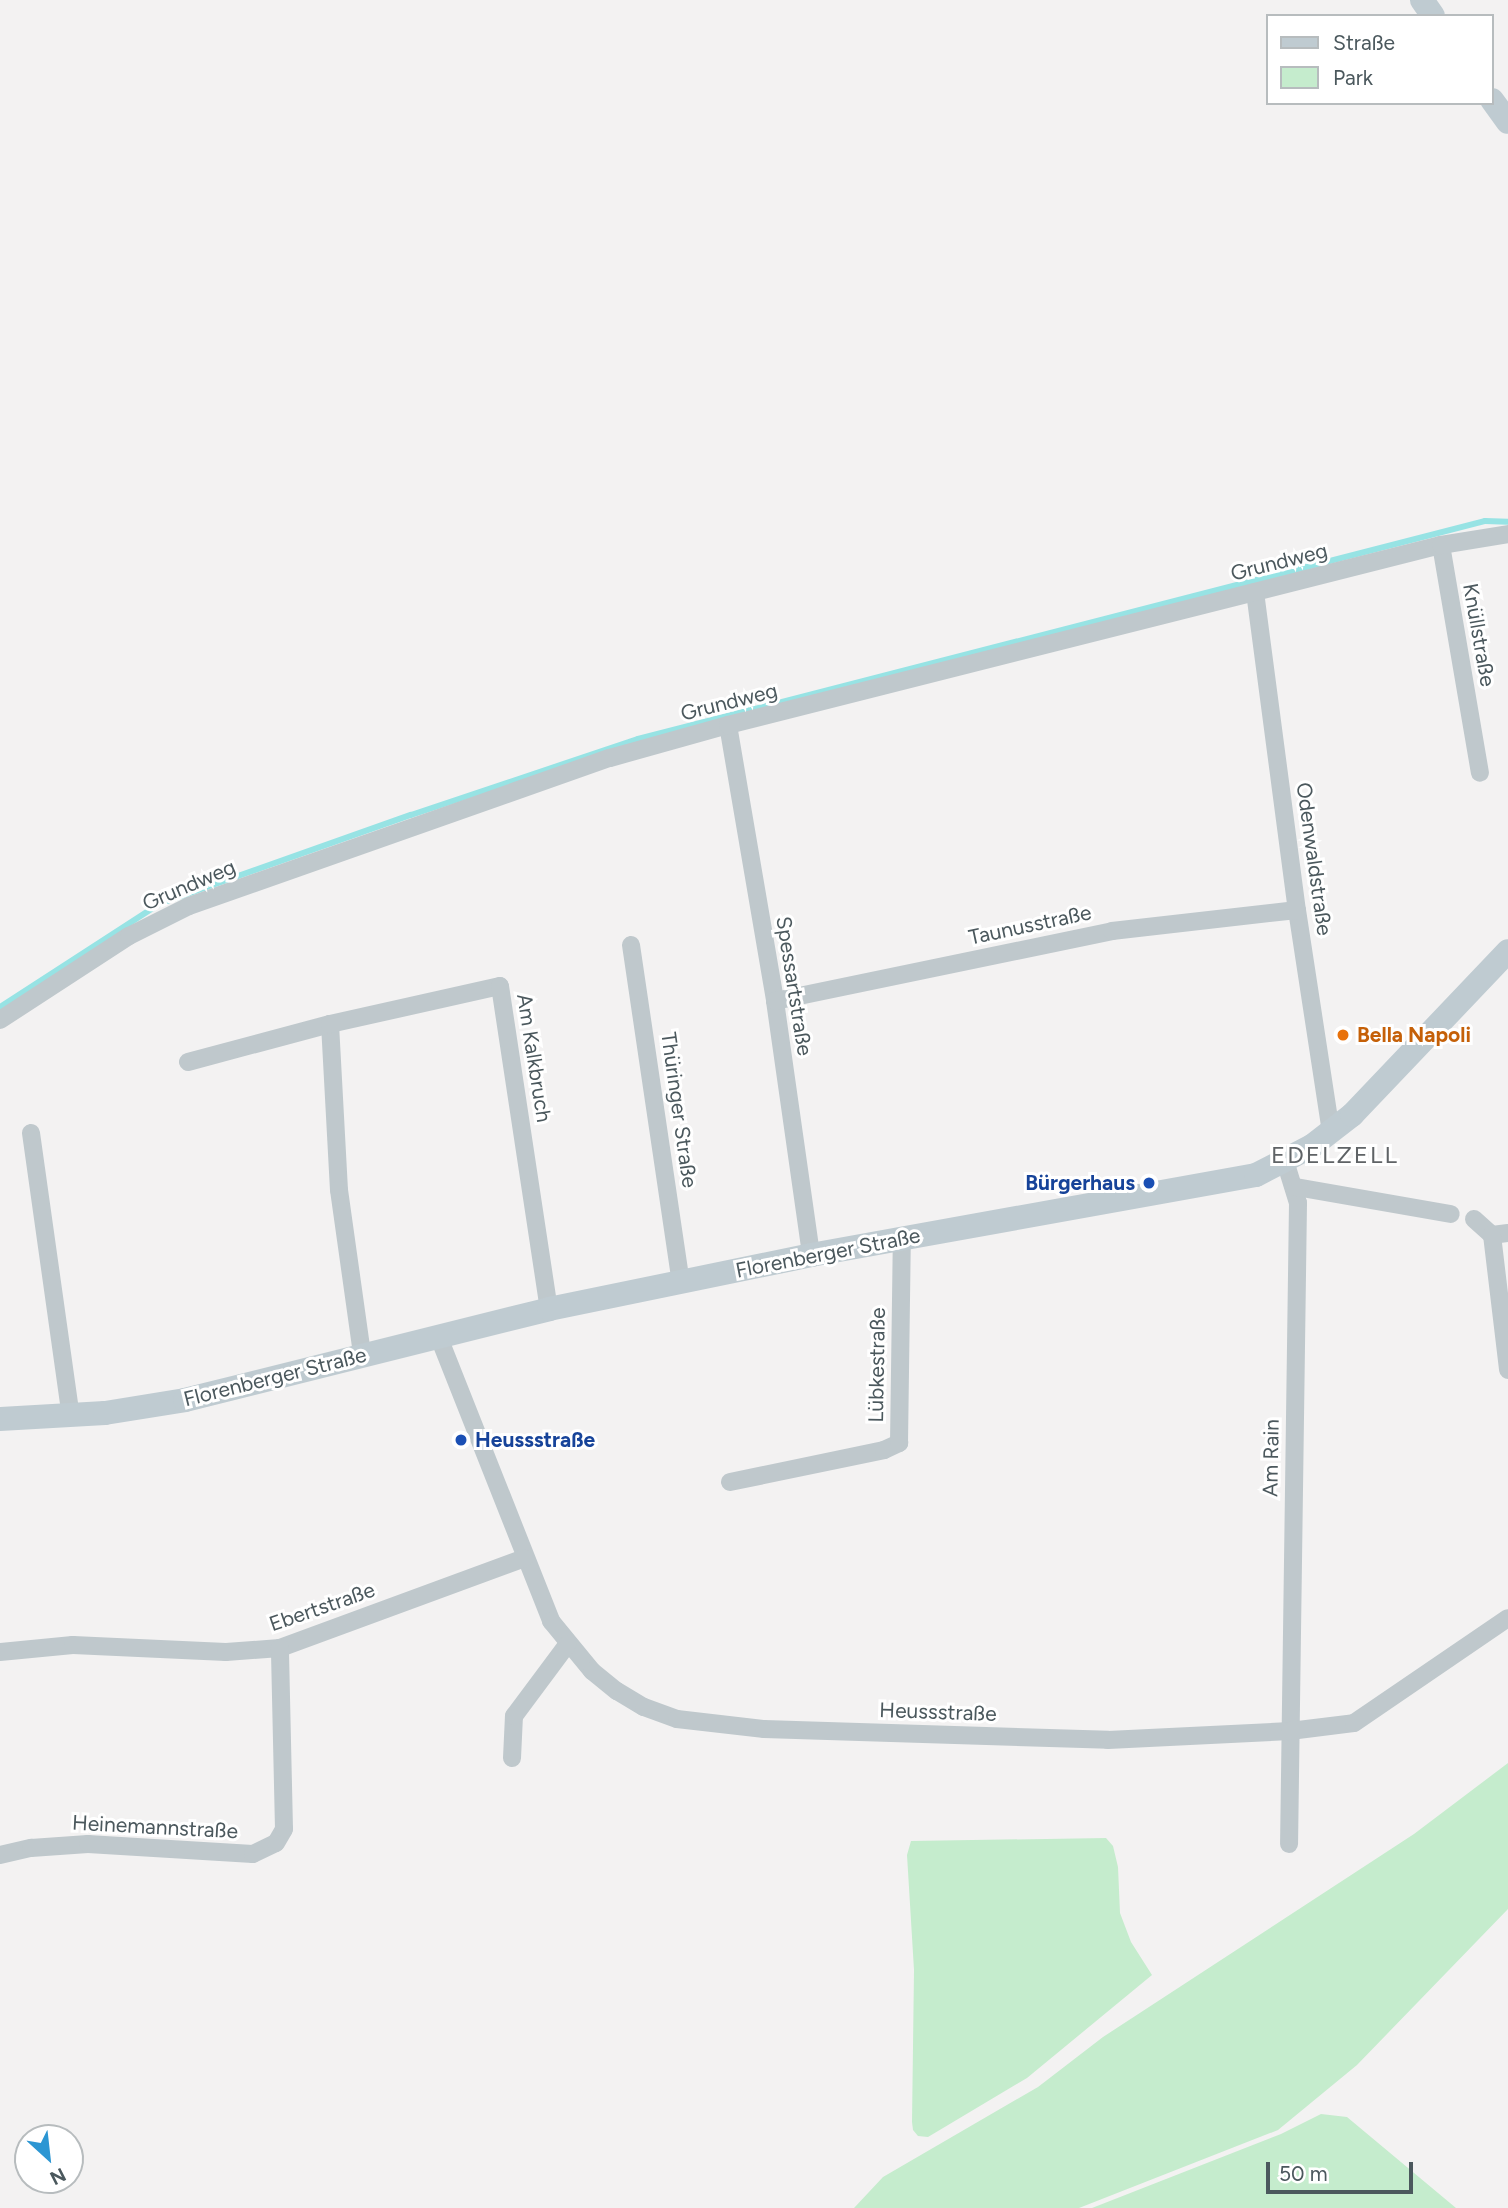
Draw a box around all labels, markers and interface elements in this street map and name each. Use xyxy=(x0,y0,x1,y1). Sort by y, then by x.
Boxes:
legend xyxy=(1266,14,1494,105)
text: Straße xyxy=(1333,30,1395,55)
text: Park xyxy=(1333,65,1373,90)
street label: Grundweg xyxy=(1228,538,1330,586)
street label: Knüllstraße xyxy=(1458,581,1500,689)
street label: Grundweg xyxy=(678,678,780,726)
street label: Odenwaldstraße xyxy=(1291,781,1337,937)
street label: Grundweg xyxy=(139,854,239,916)
street label: Taunusstraße xyxy=(966,900,1094,950)
street label: Spessartstraße xyxy=(771,914,817,1058)
street label: Am Kalkbruch xyxy=(511,992,557,1124)
place label: Bella Napoli xyxy=(1357,1022,1471,1048)
marker: Bella Napoli xyxy=(1335,1027,1351,1043)
street label: Thüringer Straße xyxy=(656,1031,702,1189)
district label: EDELZELL xyxy=(1272,1141,1398,1169)
place label: Bürgerhaus xyxy=(1025,1170,1135,1196)
marker: Bürgerhaus xyxy=(1141,1175,1157,1191)
street label: Florenberger Straße xyxy=(734,1223,922,1283)
street label: Lübkestraße xyxy=(863,1307,891,1423)
street label: Florenberger Straße xyxy=(181,1342,369,1412)
street label: Am Rain xyxy=(1258,1419,1284,1497)
place label: Heussstraße xyxy=(475,1427,595,1453)
marker: Heussstraße xyxy=(453,1432,469,1448)
street label: Ebertstraße xyxy=(266,1577,378,1637)
street label: Heussstraße xyxy=(879,1697,997,1727)
street label: Heinemannstraße xyxy=(71,1810,239,1844)
north arrow xyxy=(14,2124,84,2194)
scale bar xyxy=(1270,2148,1417,2192)
text: 50 m xyxy=(1279,2161,1328,2186)
text: N xyxy=(46,2163,70,2190)

